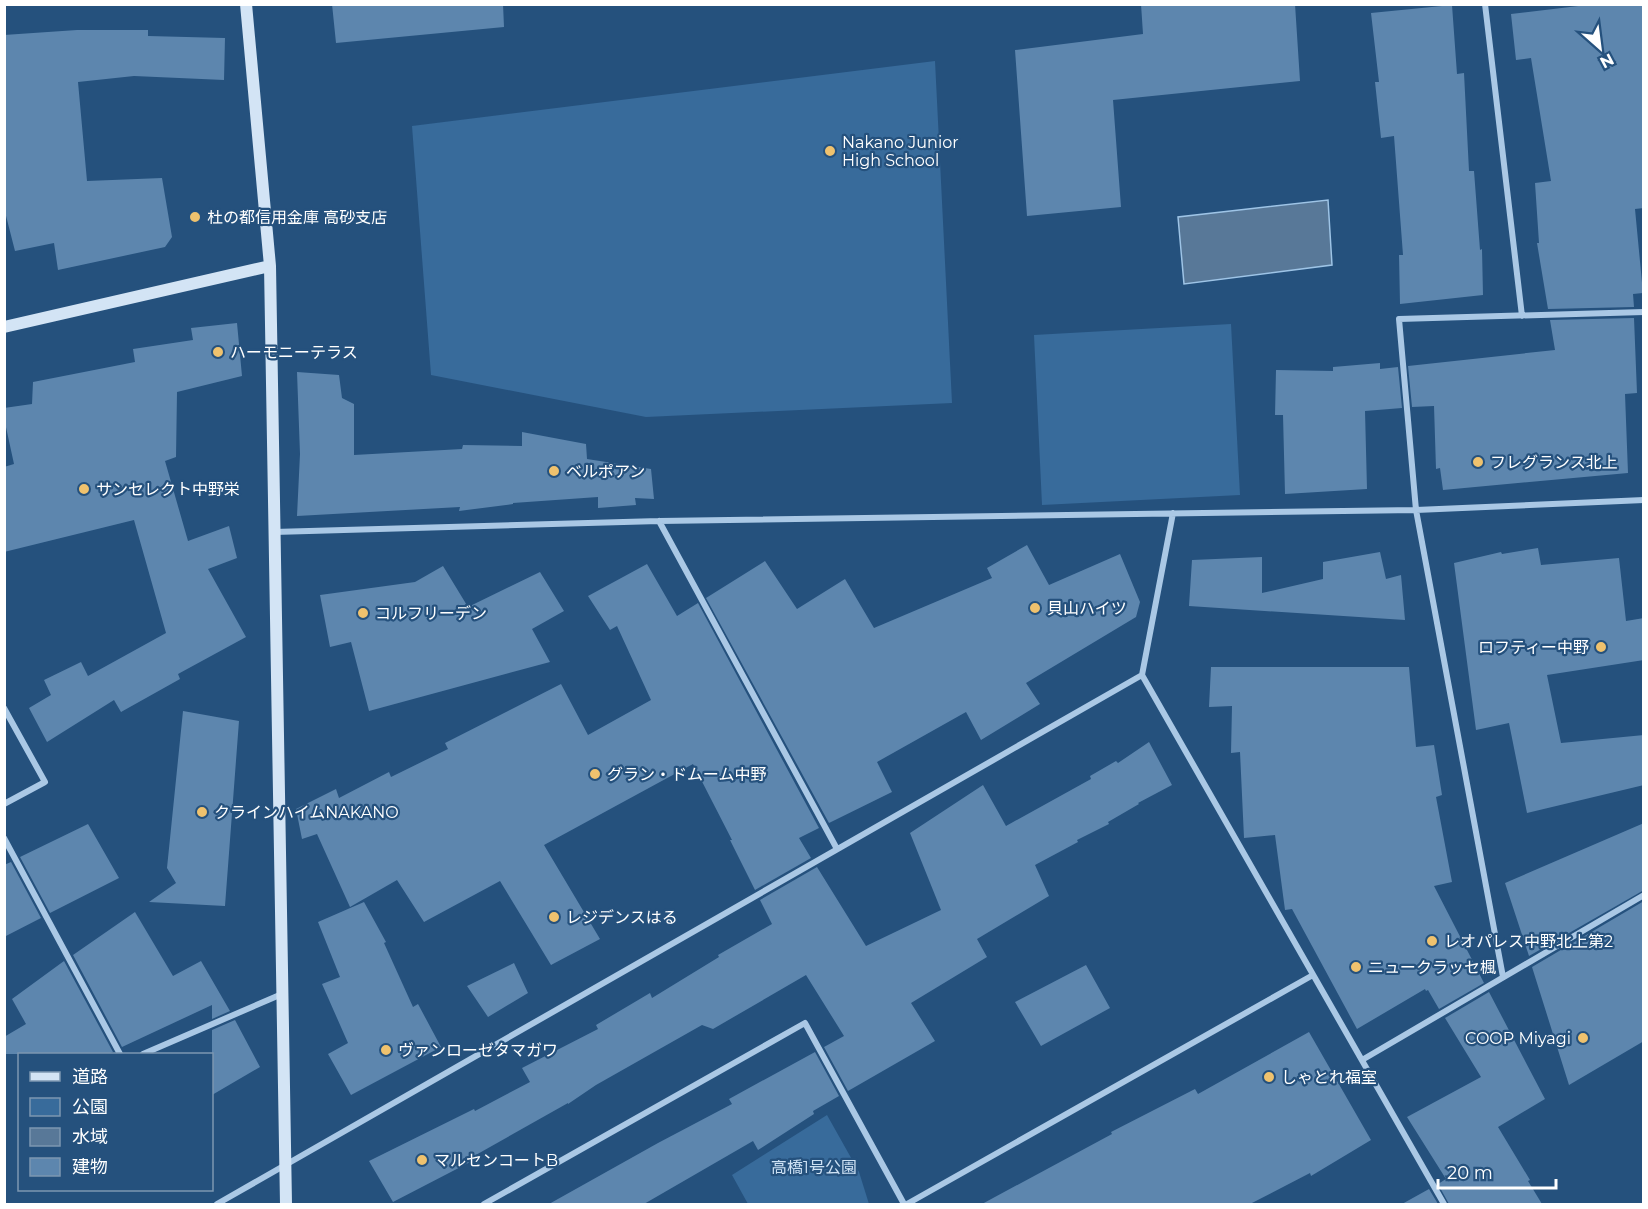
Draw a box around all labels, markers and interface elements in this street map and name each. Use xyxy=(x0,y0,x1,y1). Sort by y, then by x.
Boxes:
north arrow xyxy=(1570,18,1630,78)
text: N xyxy=(1597,49,1617,72)
place label: Nakano Junior High School xyxy=(842,133,959,170)
marker: Nakano Junior High School xyxy=(823,144,837,158)
place label: 杜の都信用金庫 高砂支店 xyxy=(207,208,387,227)
marker: 杜の都信用金庫 高砂支店 xyxy=(188,210,202,224)
place label: ハーモニーテラス xyxy=(230,343,358,362)
marker: ハーモニーテラス xyxy=(211,345,225,359)
place label: フレグランス北上 xyxy=(1490,453,1618,472)
marker: フレグランス北上 xyxy=(1471,455,1485,469)
place label: ベルポアン xyxy=(566,462,645,481)
marker: ベルポアン xyxy=(547,464,561,478)
place label: サンセレクト中野栄 xyxy=(96,480,240,499)
marker: サンセレクト中野栄 xyxy=(77,482,91,496)
place label: 貝山ハイツ xyxy=(1047,599,1127,618)
marker: 貝山ハイツ xyxy=(1028,601,1042,615)
place label: コルフリーデン xyxy=(375,604,487,623)
marker: コルフリーデン xyxy=(356,606,370,620)
place label: ロフティー中野 xyxy=(1478,638,1589,657)
marker: ロフティー中野 xyxy=(1594,640,1608,654)
place label: グラン・ドムーム中野 xyxy=(607,765,767,784)
marker: グラン・ドムーム中野 xyxy=(588,767,602,781)
place label: クラインハイムNAKANO xyxy=(214,803,399,822)
marker: クラインハイムNAKANO xyxy=(195,805,209,819)
place label: レジデンスはる xyxy=(566,908,678,927)
marker: レジデンスはる xyxy=(547,910,561,924)
place label: レオパレス中野北上第2 xyxy=(1444,932,1613,951)
marker: レオパレス中野北上第2 xyxy=(1425,934,1439,948)
place label: ニュークラッセ楓 xyxy=(1368,958,1496,977)
marker: ニュークラッセ楓 xyxy=(1349,960,1363,974)
place label: COOP Miyagi xyxy=(1465,1029,1571,1048)
marker: COOP Miyagi xyxy=(1576,1031,1590,1045)
place label: ヴァンローゼタマガワ xyxy=(398,1041,558,1060)
marker: ヴァンローゼタマガワ xyxy=(379,1043,393,1057)
legend xyxy=(18,1053,213,1191)
text: 道路 xyxy=(72,1066,108,1088)
place label: しゃとれ福室 xyxy=(1281,1068,1377,1087)
marker: しゃとれ福室 xyxy=(1262,1070,1276,1084)
text: 公園 xyxy=(72,1096,108,1118)
text: 水域 xyxy=(72,1126,108,1148)
place label: マルセンコートB xyxy=(434,1151,558,1170)
scale bar xyxy=(1438,1152,1556,1190)
marker: マルセンコートB xyxy=(415,1153,429,1167)
text: 建物 xyxy=(72,1156,108,1178)
park label: 高橋1号公園 xyxy=(771,1158,857,1177)
text: 20 m xyxy=(1447,1162,1493,1184)

